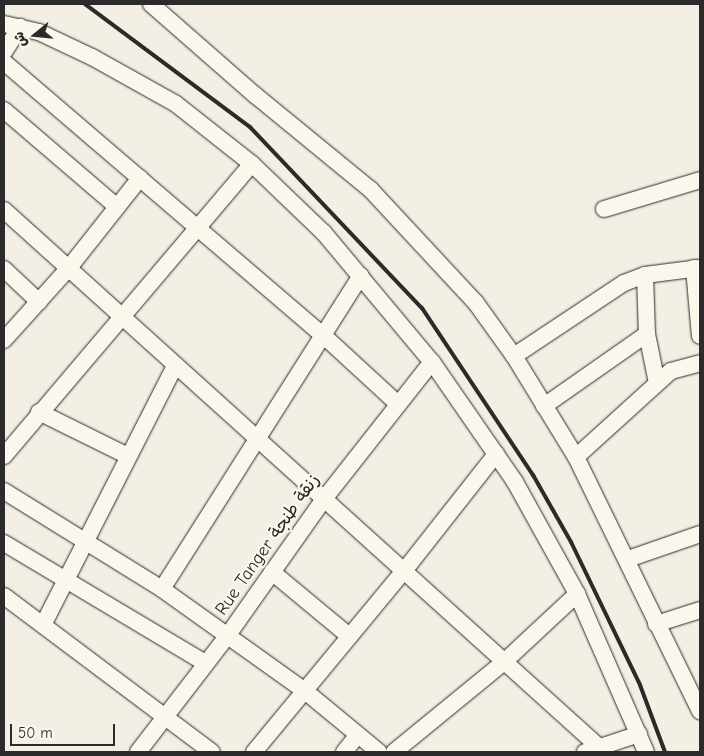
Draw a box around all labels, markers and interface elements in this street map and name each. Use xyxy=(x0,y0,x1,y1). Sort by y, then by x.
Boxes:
north arrow xyxy=(10,10,60,60)
text: ش xyxy=(10,30,31,49)
street label: Rue Tanger زنقة طنجة xyxy=(211,470,325,620)
scale bar xyxy=(12,714,118,746)
text: 50 m xyxy=(18,724,53,742)

